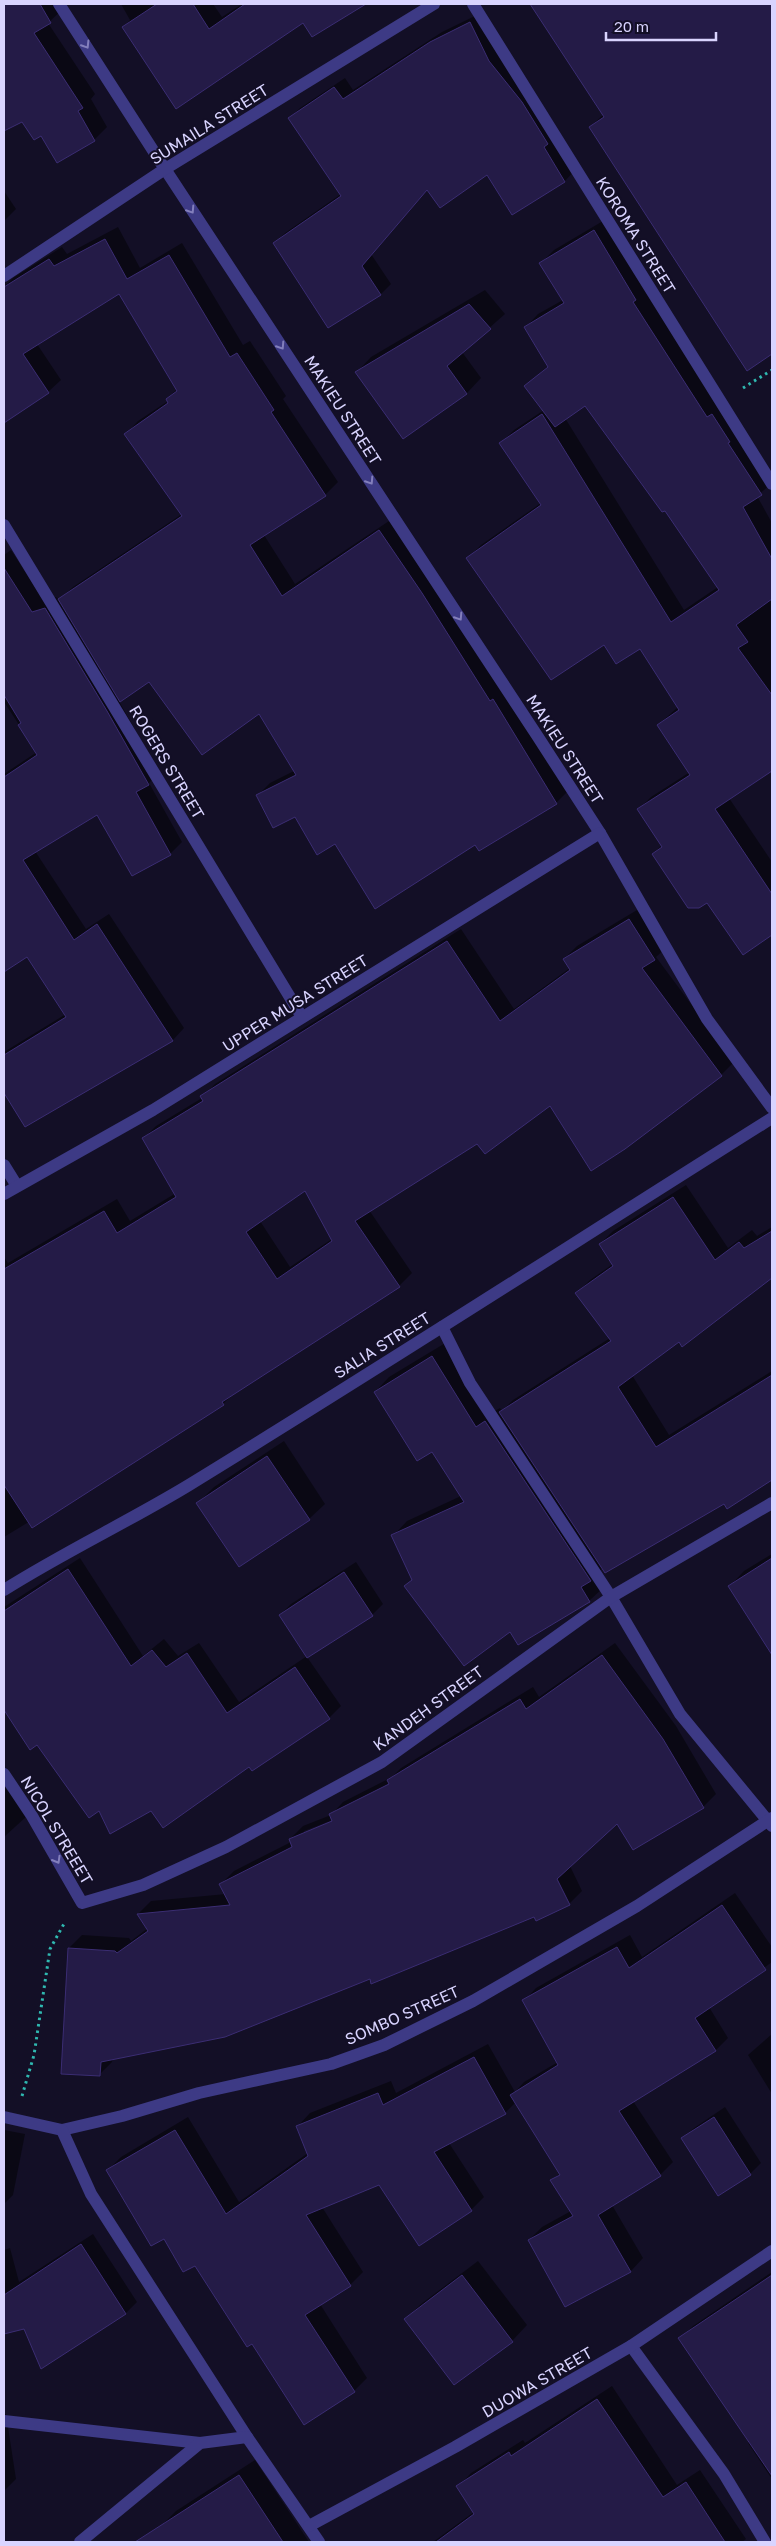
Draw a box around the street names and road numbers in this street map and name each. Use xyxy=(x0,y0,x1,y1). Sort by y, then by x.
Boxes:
street label: SUMAILA STREET xyxy=(146,79,272,169)
street label: KOROMA STREET xyxy=(592,173,680,297)
street label: MAKIEU STREET xyxy=(300,352,386,469)
street label: MAKIEU STREET xyxy=(522,691,608,808)
street label: ROGERS STREET xyxy=(125,701,209,823)
street label: UPPER MUSA STREET xyxy=(218,950,372,1056)
street label: SALIA STREET xyxy=(330,1307,434,1383)
street label: KANDEH STREET xyxy=(369,1661,487,1755)
street label: NICOL STREEET xyxy=(17,1772,97,1888)
street label: SOMBO STREET xyxy=(342,1981,462,2049)
street label: DUOWA STREET xyxy=(478,2342,596,2422)

